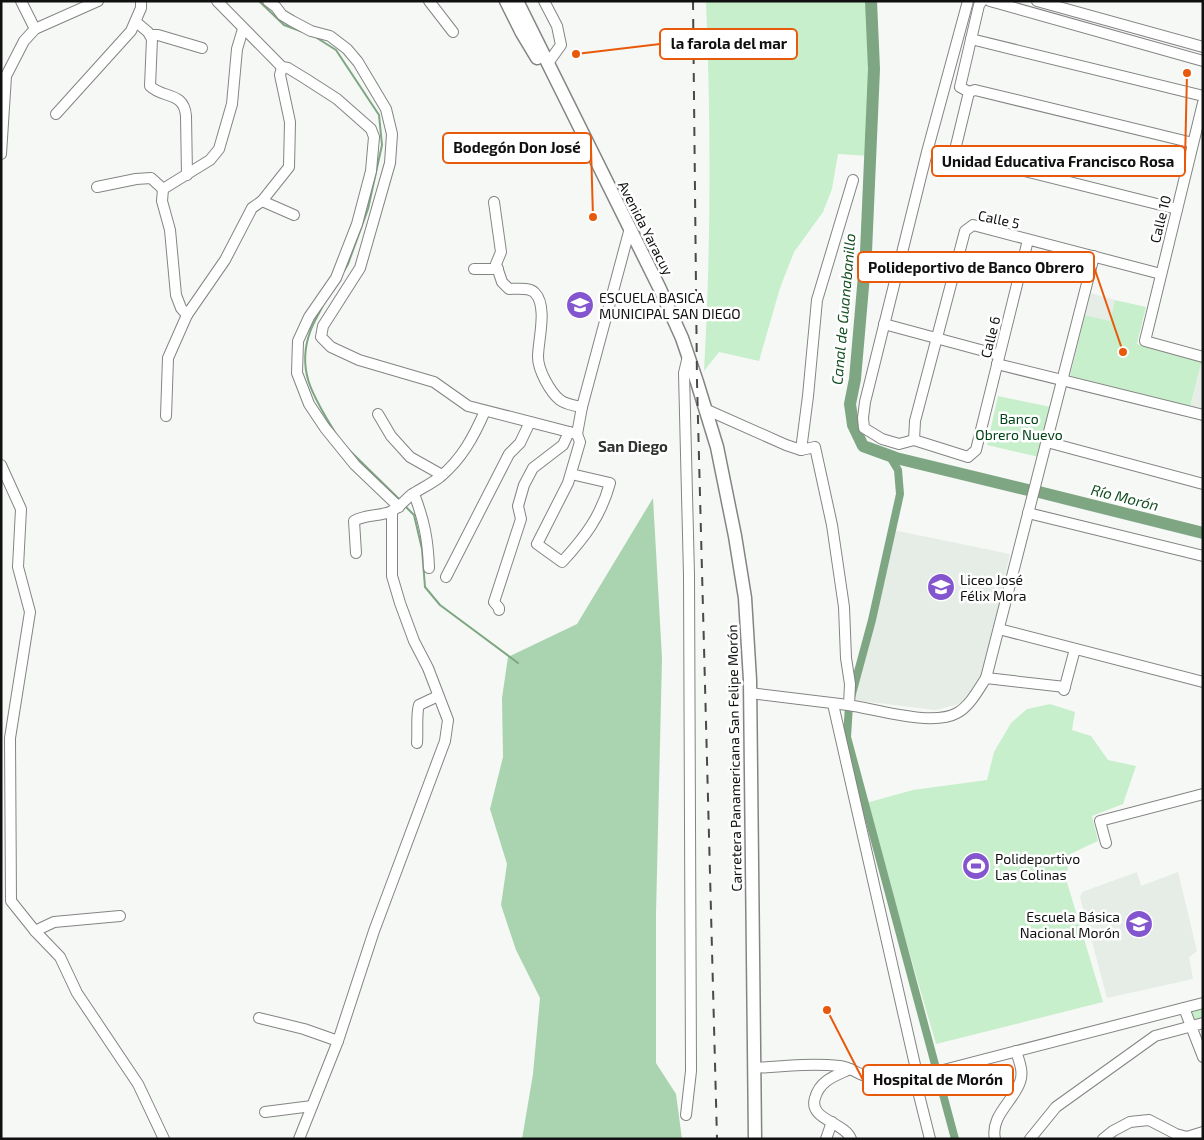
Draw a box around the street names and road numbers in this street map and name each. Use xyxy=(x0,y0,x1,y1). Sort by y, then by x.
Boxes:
street label: Avenida Yaracuy xyxy=(615,178,677,279)
street label: Calle 10 xyxy=(1146,193,1174,245)
street label: Calle 5 xyxy=(977,206,1021,232)
street label: Calle 6 xyxy=(977,314,1003,360)
street label: Carretera Panamericana San Felipe Morón xyxy=(723,624,745,892)

